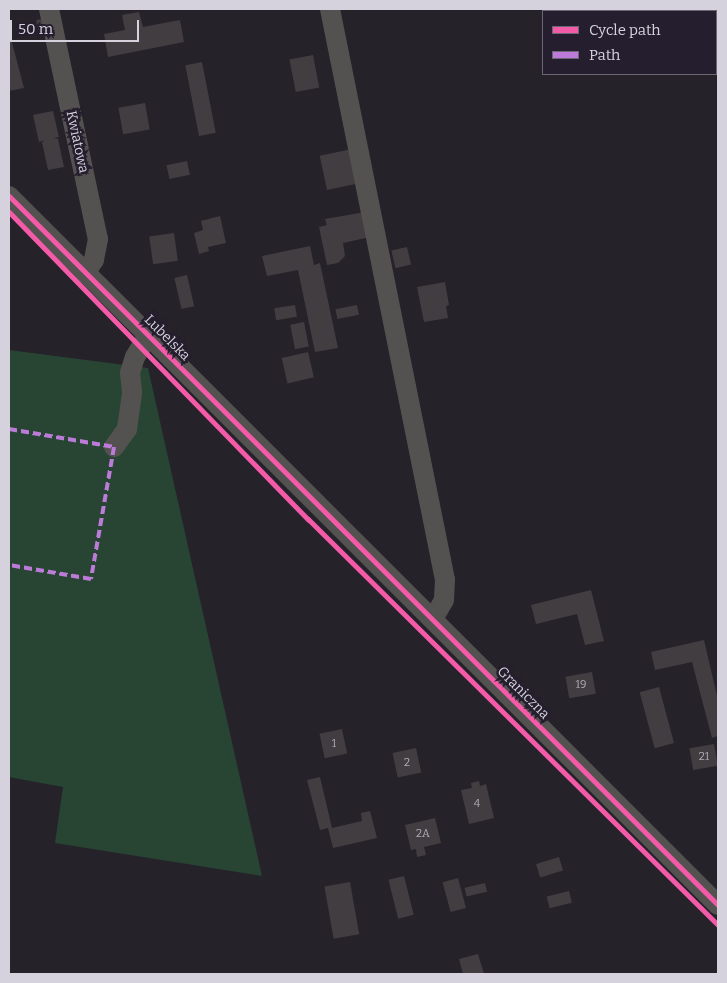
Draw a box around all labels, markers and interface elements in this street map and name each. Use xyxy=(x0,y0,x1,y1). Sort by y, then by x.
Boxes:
scale bar xyxy=(12,10,141,42)
legend xyxy=(542,10,717,75)
text: 50 m xyxy=(18,20,53,38)
text: Cycle path xyxy=(589,21,661,39)
text: Path xyxy=(589,46,620,64)
street label: Kwiatowa xyxy=(62,109,92,175)
street label: Lubelska xyxy=(141,312,193,364)
street label: Graniczna xyxy=(493,663,553,723)
house number: 19 xyxy=(576,678,586,692)
house number: 1 xyxy=(332,737,336,751)
house number: 21 xyxy=(699,750,709,764)
house number: 2 xyxy=(404,756,410,770)
house number: 4 xyxy=(474,797,480,811)
house number: 2A xyxy=(416,827,430,841)

